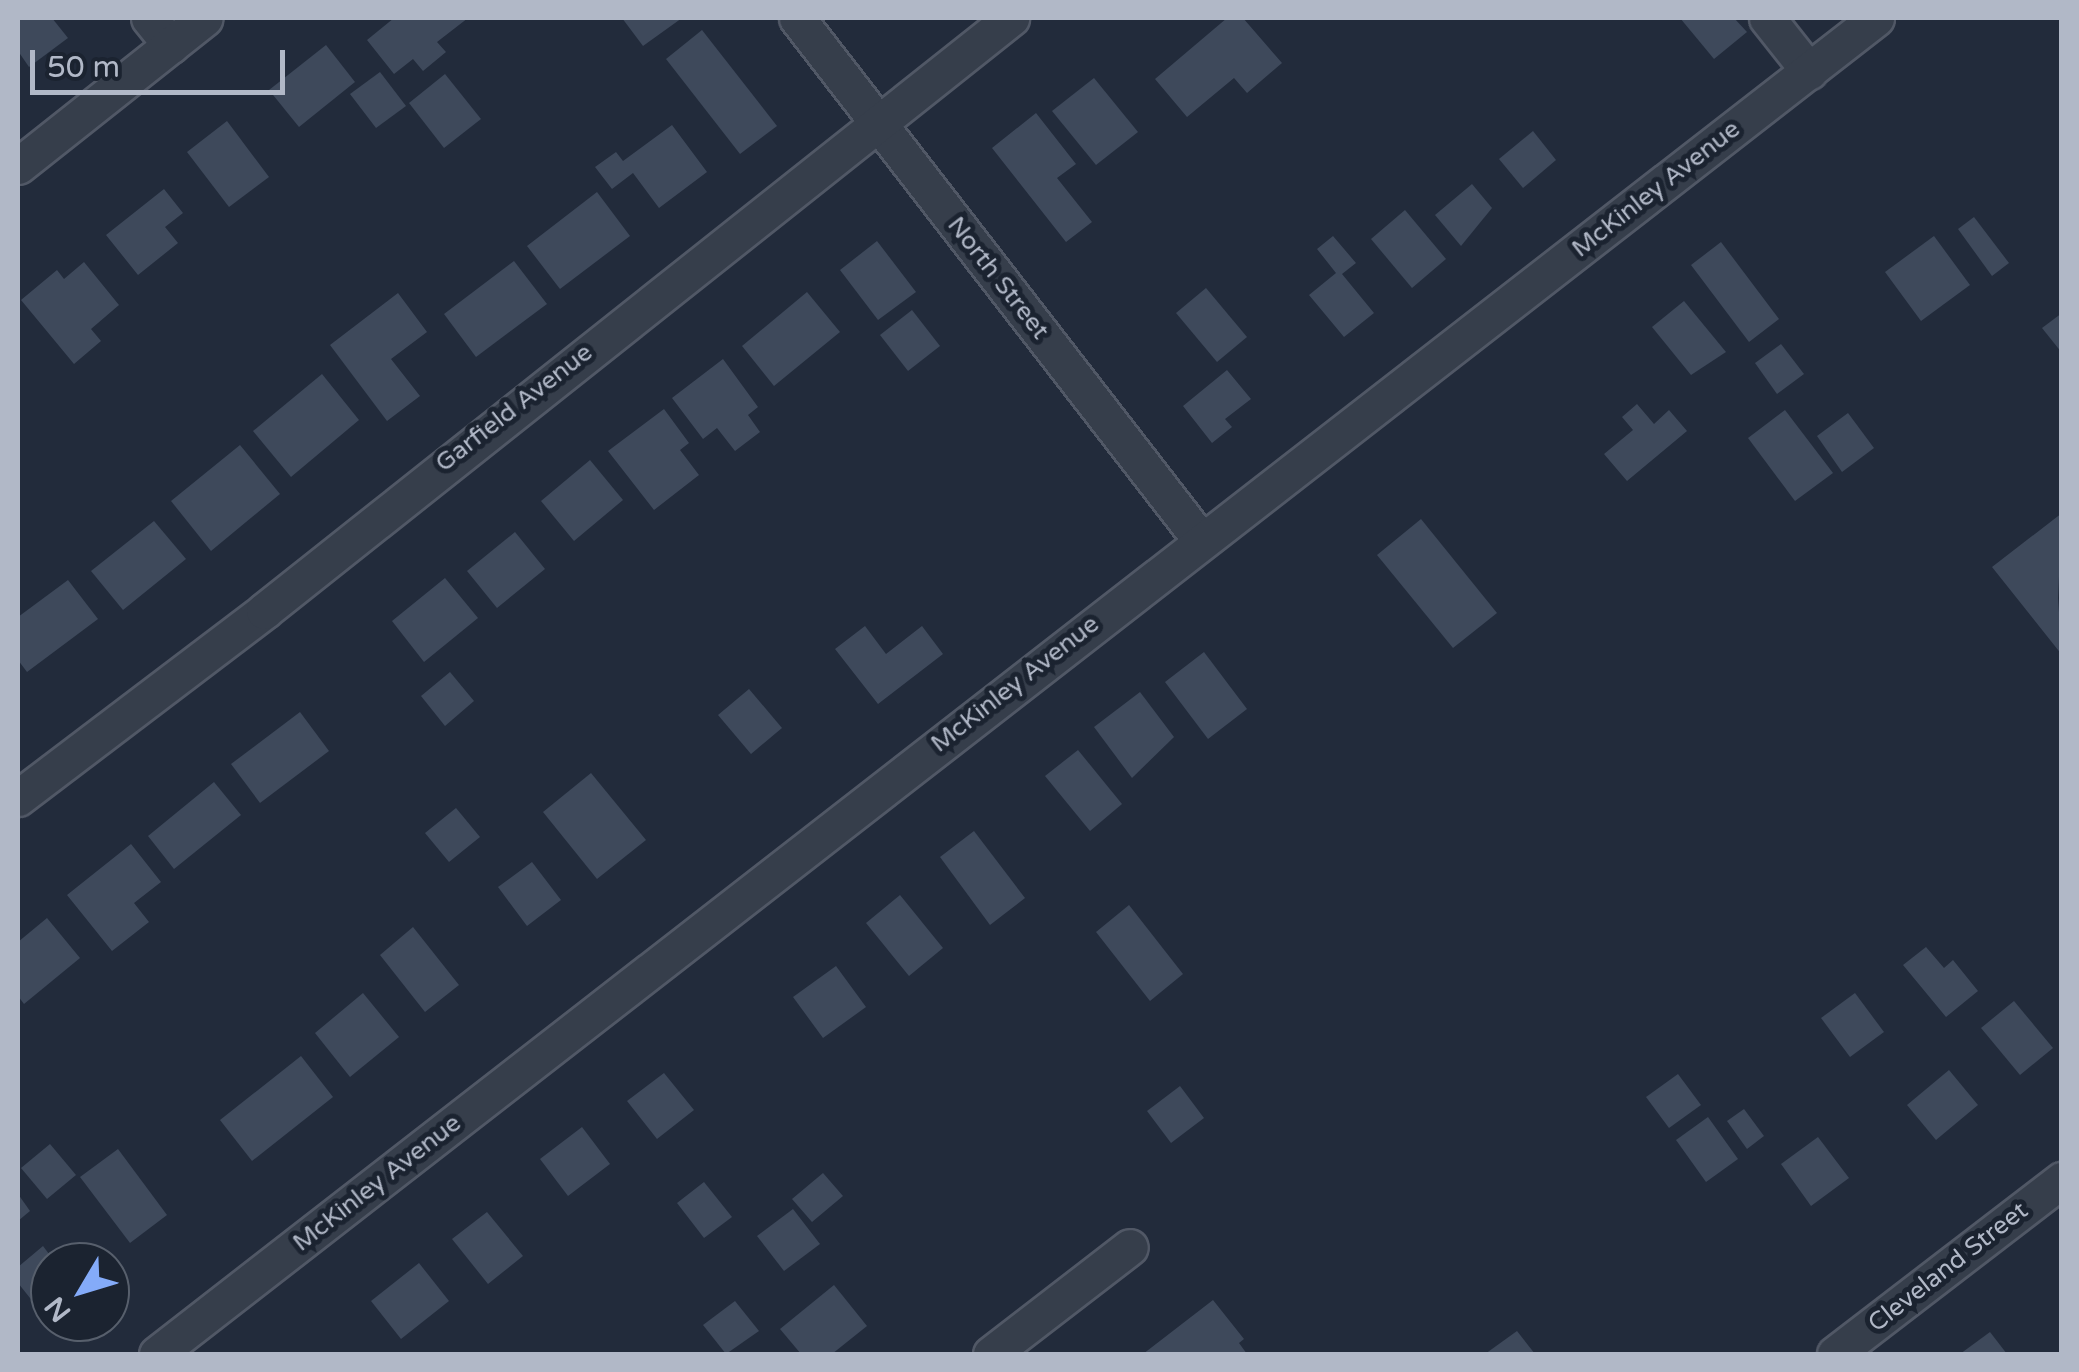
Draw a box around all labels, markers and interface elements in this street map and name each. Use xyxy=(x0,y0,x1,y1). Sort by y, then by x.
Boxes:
scale bar xyxy=(35,30,290,92)
text: 50 m xyxy=(47,49,120,86)
street label: McKinley Avenue xyxy=(1566,114,1746,264)
street label: North Street xyxy=(941,211,1055,345)
street label: Garfield Avenue xyxy=(430,338,598,478)
street label: McKinley Avenue xyxy=(925,609,1105,759)
street label: McKinley Avenue xyxy=(287,1108,467,1258)
street label: Cleveland Street xyxy=(1862,1195,2034,1339)
north arrow xyxy=(30,1242,130,1342)
text: N xyxy=(38,1290,78,1329)

